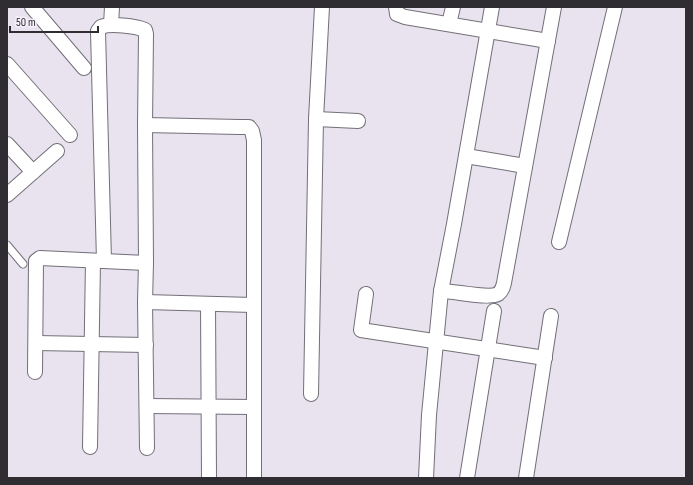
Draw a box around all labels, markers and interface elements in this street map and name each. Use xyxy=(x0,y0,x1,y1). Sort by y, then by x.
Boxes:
scale bar xyxy=(10,8,98,34)
text: 50 m xyxy=(16,15,36,30)

